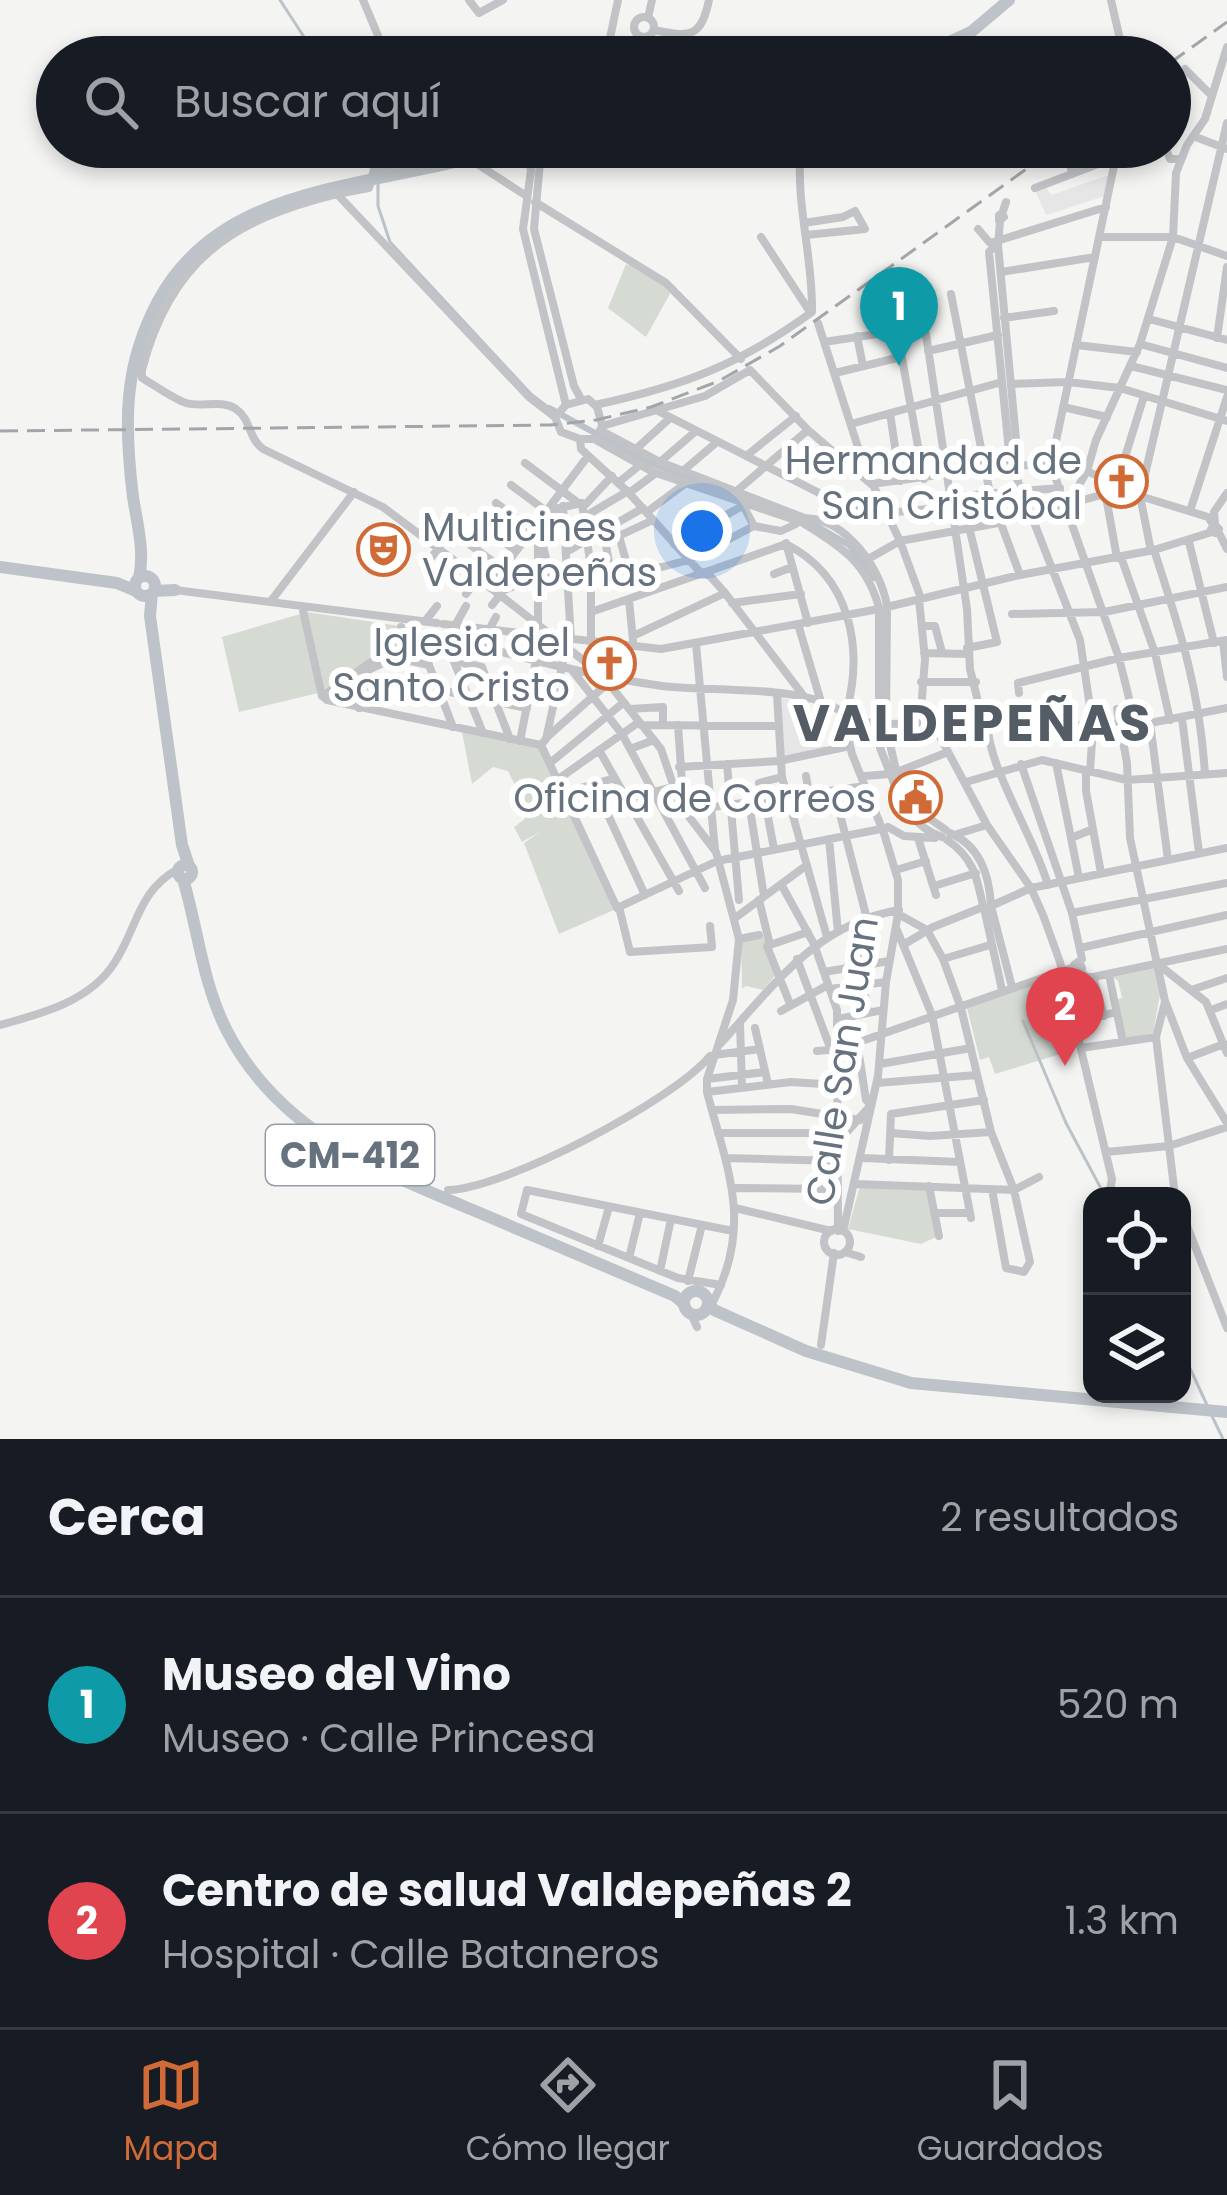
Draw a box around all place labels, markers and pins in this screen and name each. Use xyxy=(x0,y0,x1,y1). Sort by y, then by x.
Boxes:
pin: 1 xyxy=(860,267,938,366)
place label: Hermandad de San Cristóbal xyxy=(785,433,1082,533)
church icon: Hermandad de San Cristóbal xyxy=(1093,454,1149,510)
place label: Multicines Valdepeñas xyxy=(422,500,657,600)
theatre icon: Multicines Valdepeñas xyxy=(355,521,411,577)
place label: Iglesia del Santo Cristo xyxy=(332,615,570,715)
church icon: Iglesia del Santo Cristo xyxy=(581,636,637,692)
public building icon: Oficina de Correos xyxy=(887,770,943,826)
place label: Oficina de Correos xyxy=(513,771,876,826)
pin: 2 xyxy=(1026,967,1104,1066)

